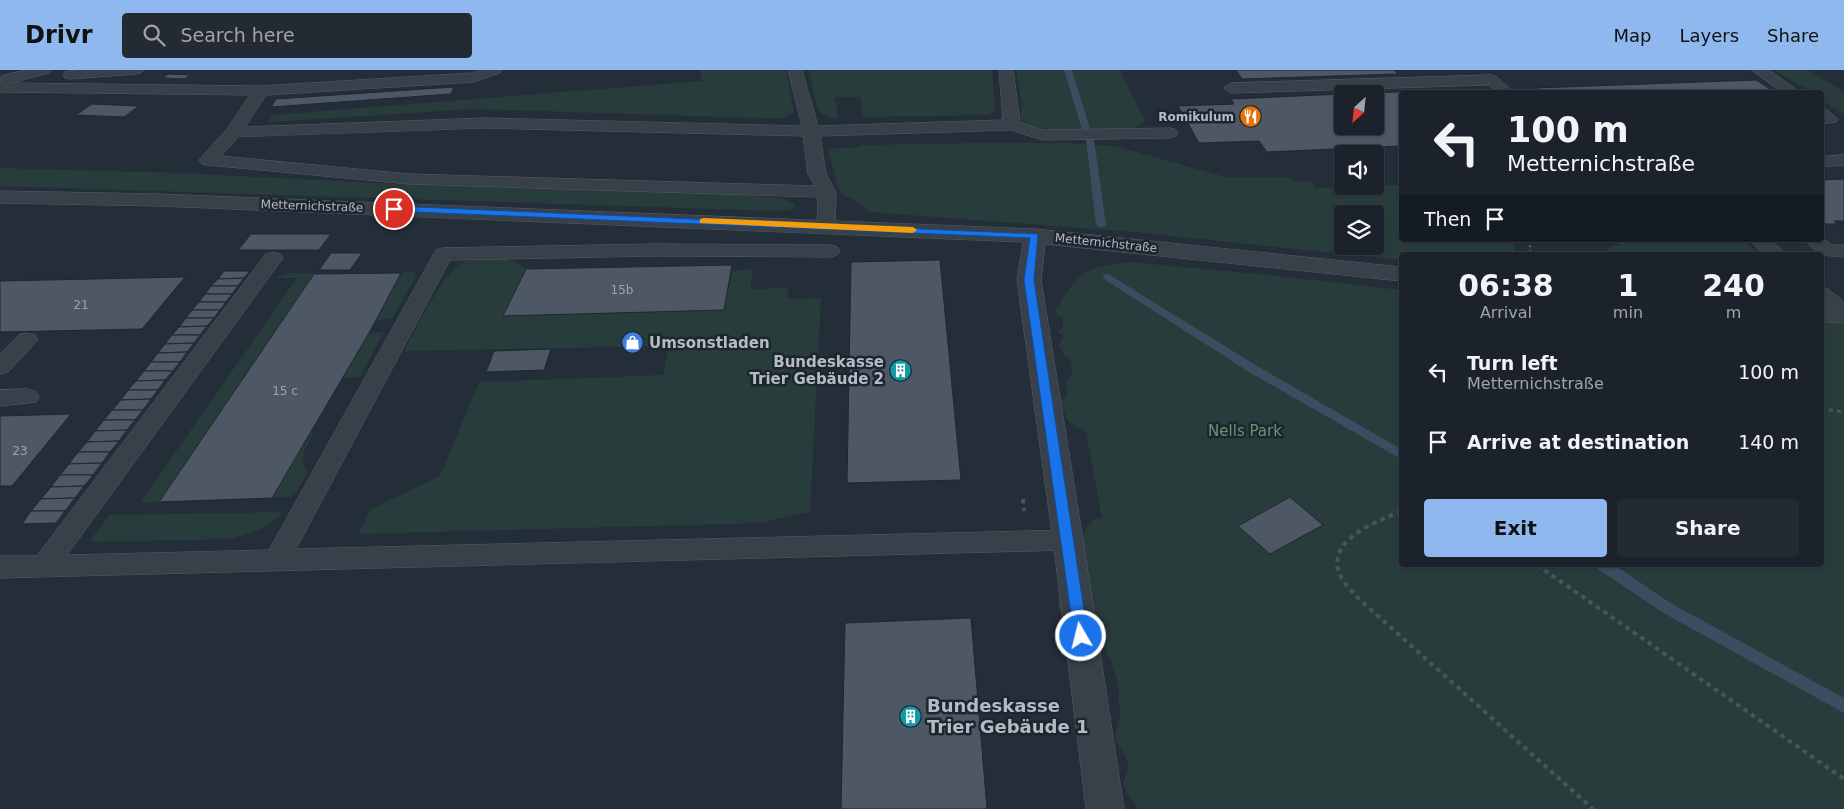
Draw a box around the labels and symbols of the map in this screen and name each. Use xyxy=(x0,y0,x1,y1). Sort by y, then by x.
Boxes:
north arrow xyxy=(1334,85,1384,135)
restaurant icon: Romikulum xyxy=(1238,105,1262,129)
place label: Romikulum xyxy=(1158,110,1234,124)
pin xyxy=(373,188,415,230)
street label: Metternichstraße xyxy=(260,197,364,215)
street label: Metternichstraße xyxy=(1054,231,1158,255)
house number: 15b xyxy=(611,283,633,297)
house number: 21 xyxy=(73,298,89,312)
shop icon: Umsonstladen xyxy=(621,331,645,355)
place label: Umsonstladen xyxy=(649,334,770,352)
place label: Bundeskasse Trier Gebäude 2 xyxy=(749,353,884,388)
building icon: Bundeskasse Trier Gebäude 2 xyxy=(888,359,912,383)
house number: 15 c xyxy=(272,384,298,398)
park label: Nells Park xyxy=(1208,422,1282,440)
house number: 23 xyxy=(12,444,28,458)
position arrow xyxy=(1054,609,1106,661)
place label: Bundeskasse Trier Gebäude 1 xyxy=(927,695,1088,737)
building icon: Bundeskasse Trier Gebäude 1 xyxy=(899,704,923,728)

